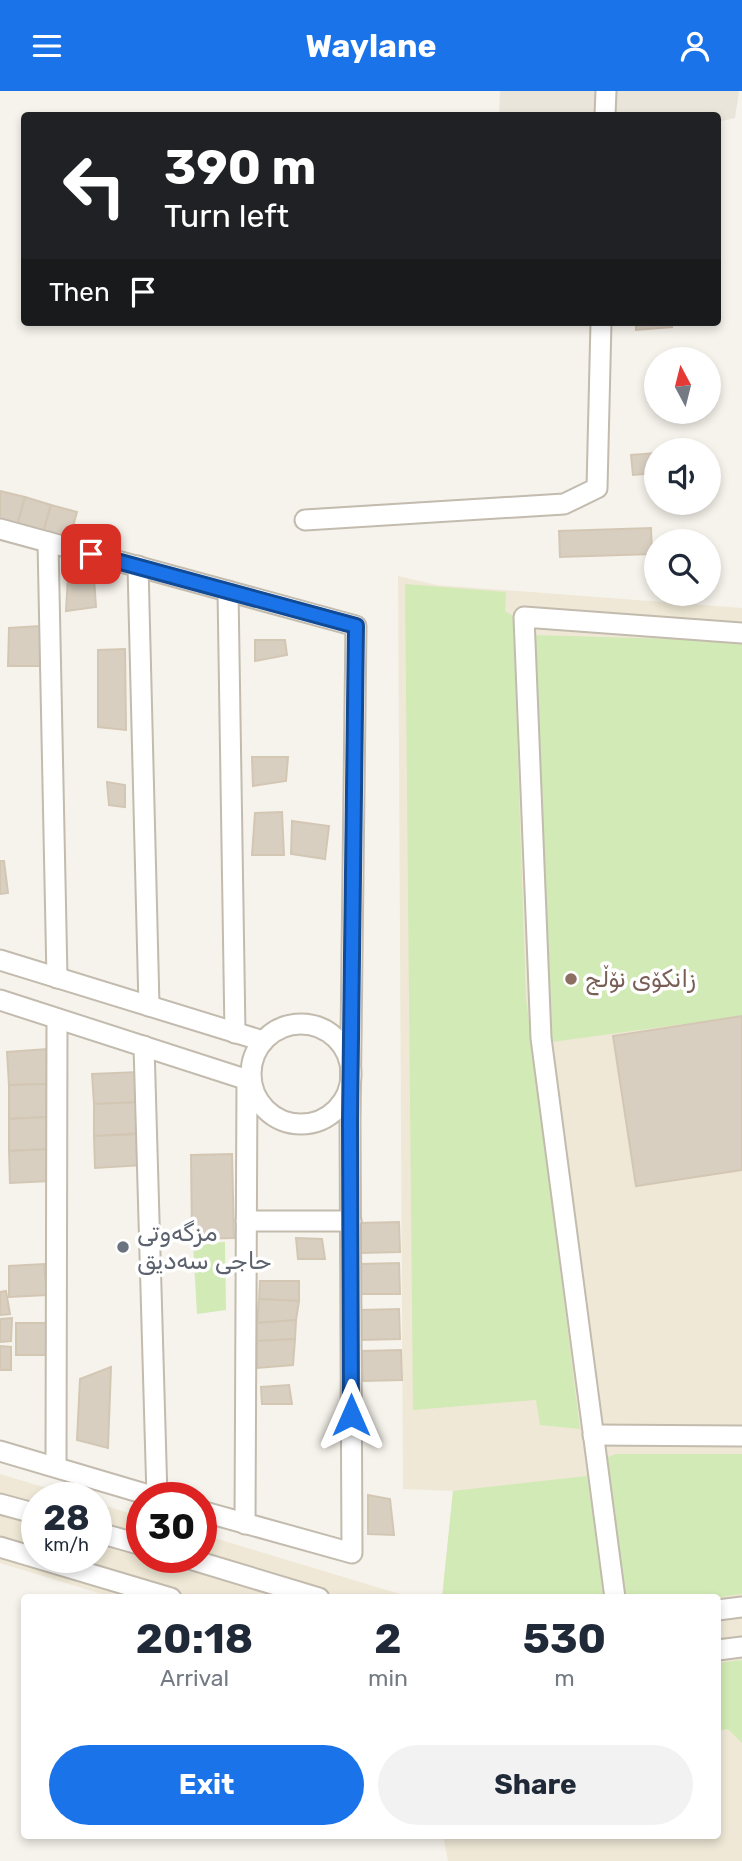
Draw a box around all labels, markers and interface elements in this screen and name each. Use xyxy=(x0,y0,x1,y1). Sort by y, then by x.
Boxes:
icon: menu xyxy=(28,27,66,65)
text: Waylane xyxy=(305,27,437,65)
icon: person xyxy=(676,27,714,65)
text: 390 m xyxy=(164,138,316,196)
icon: left xyxy=(49,140,140,231)
text: Turn left xyxy=(164,197,289,235)
icon: arrive xyxy=(124,273,162,311)
text: Then xyxy=(49,277,110,308)
north arrow xyxy=(644,347,721,423)
map controls xyxy=(644,347,721,606)
button: sound xyxy=(644,438,721,515)
pin xyxy=(61,524,121,584)
button: search xyxy=(644,529,721,606)
icon: arrive xyxy=(72,535,110,573)
place label: زانکۆی نۆڵج xyxy=(585,964,696,996)
marker: زانکۆی نۆڵج xyxy=(563,971,579,987)
place label: مزگەوتی حاجی سەدیق xyxy=(137,1219,271,1275)
marker: مزگەوتی حاجی سەدیق xyxy=(115,1239,131,1255)
position arrow xyxy=(314,1378,388,1452)
speed limit sign: 30 xyxy=(126,1482,217,1573)
text: 28 xyxy=(43,1497,90,1539)
text: km/h xyxy=(44,1534,89,1556)
text: 20:18 xyxy=(136,1614,253,1664)
text: 2 xyxy=(374,1614,402,1664)
text: 530 xyxy=(523,1614,606,1664)
text: Arrival xyxy=(160,1664,229,1692)
text: min xyxy=(368,1664,408,1692)
text: m xyxy=(554,1664,575,1692)
button: Exit xyxy=(49,1745,364,1825)
button: Share xyxy=(378,1745,693,1825)

